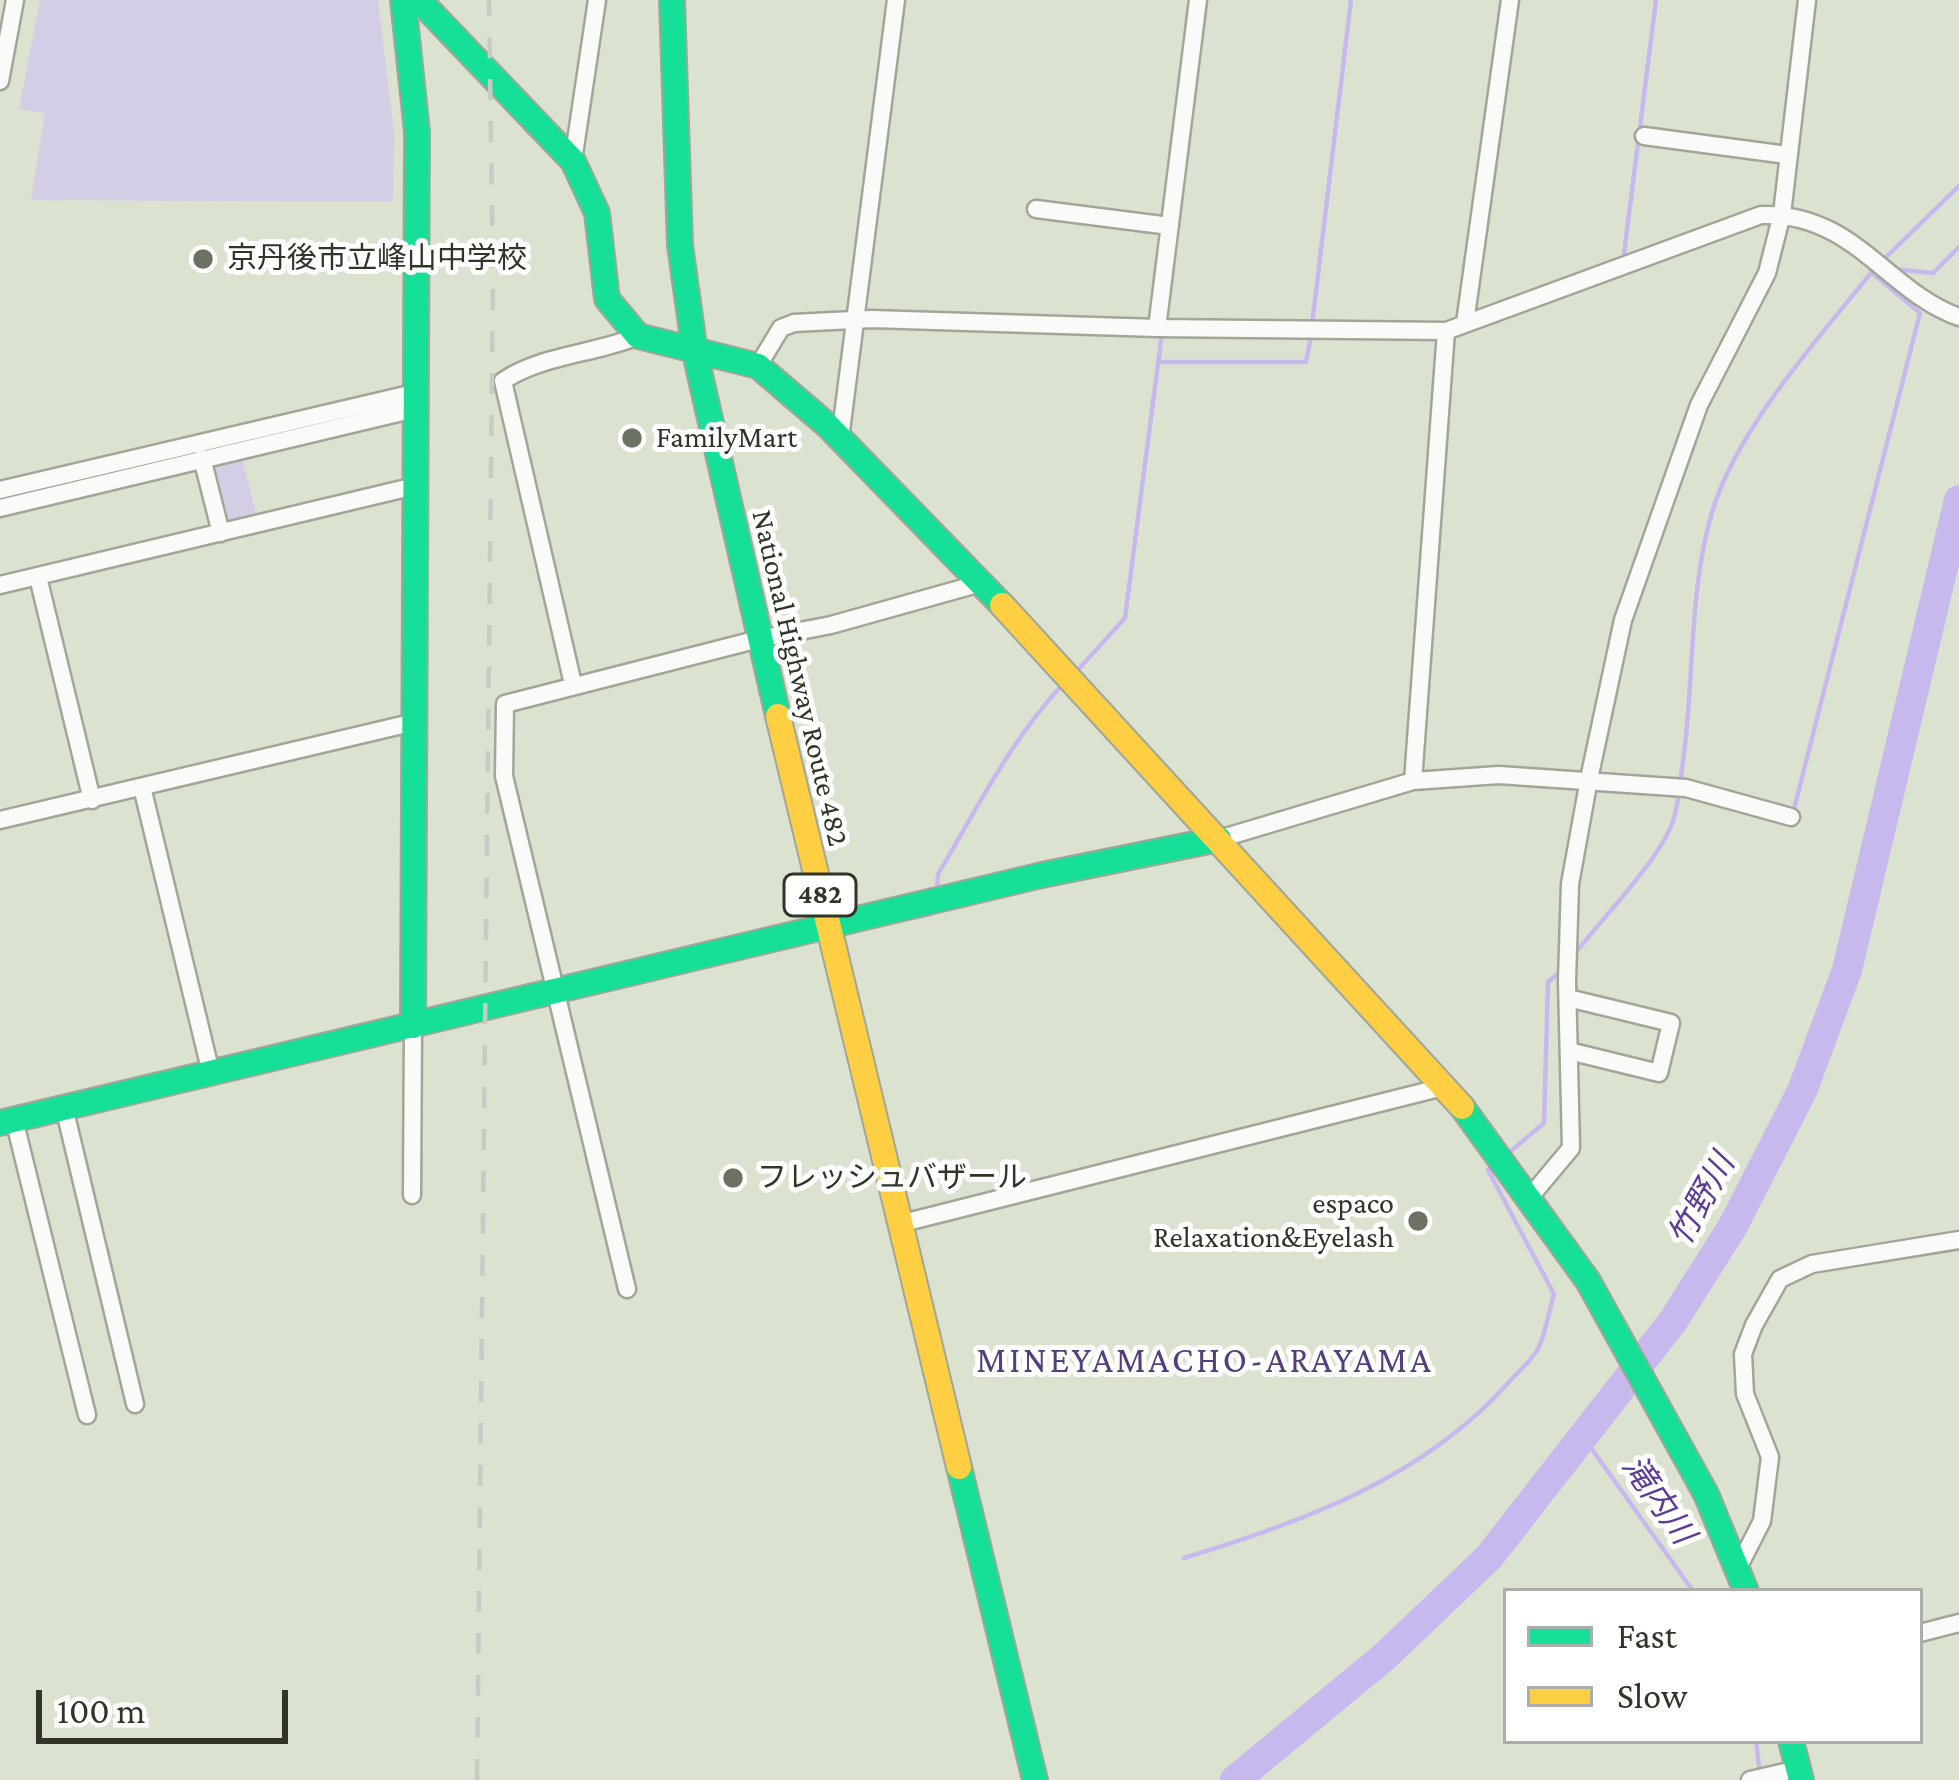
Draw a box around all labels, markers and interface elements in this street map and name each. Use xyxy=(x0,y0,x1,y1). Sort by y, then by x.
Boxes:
place label: 京丹後市立峰山中学校 xyxy=(227,241,527,277)
marker: 京丹後市立峰山中学校 xyxy=(190,246,216,272)
place label: FamilyMart xyxy=(656,420,797,456)
marker: FamilyMart xyxy=(619,425,645,451)
street label: National Highway Route 482 xyxy=(744,506,856,850)
road number: 482 xyxy=(784,874,856,916)
water label: 竹野川 xyxy=(1661,1147,1743,1253)
place label: フレッシュバザール xyxy=(757,1160,1027,1196)
marker: フレッシュバザール xyxy=(720,1165,746,1191)
place label: espaco Relaxation&Eyelash xyxy=(1153,1186,1394,1256)
marker: espaco Relaxation&Eyelash xyxy=(1405,1208,1431,1234)
district label: MINEYAMACHO-ARAYAMA xyxy=(976,1339,1434,1383)
water label: 滝内川 xyxy=(1613,1448,1703,1552)
legend xyxy=(1503,1588,1923,1744)
text: Fast xyxy=(1617,1616,1677,1656)
scale bar xyxy=(42,1666,294,1740)
text: Slow xyxy=(1617,1676,1688,1716)
text: 100 m xyxy=(57,1691,145,1731)

